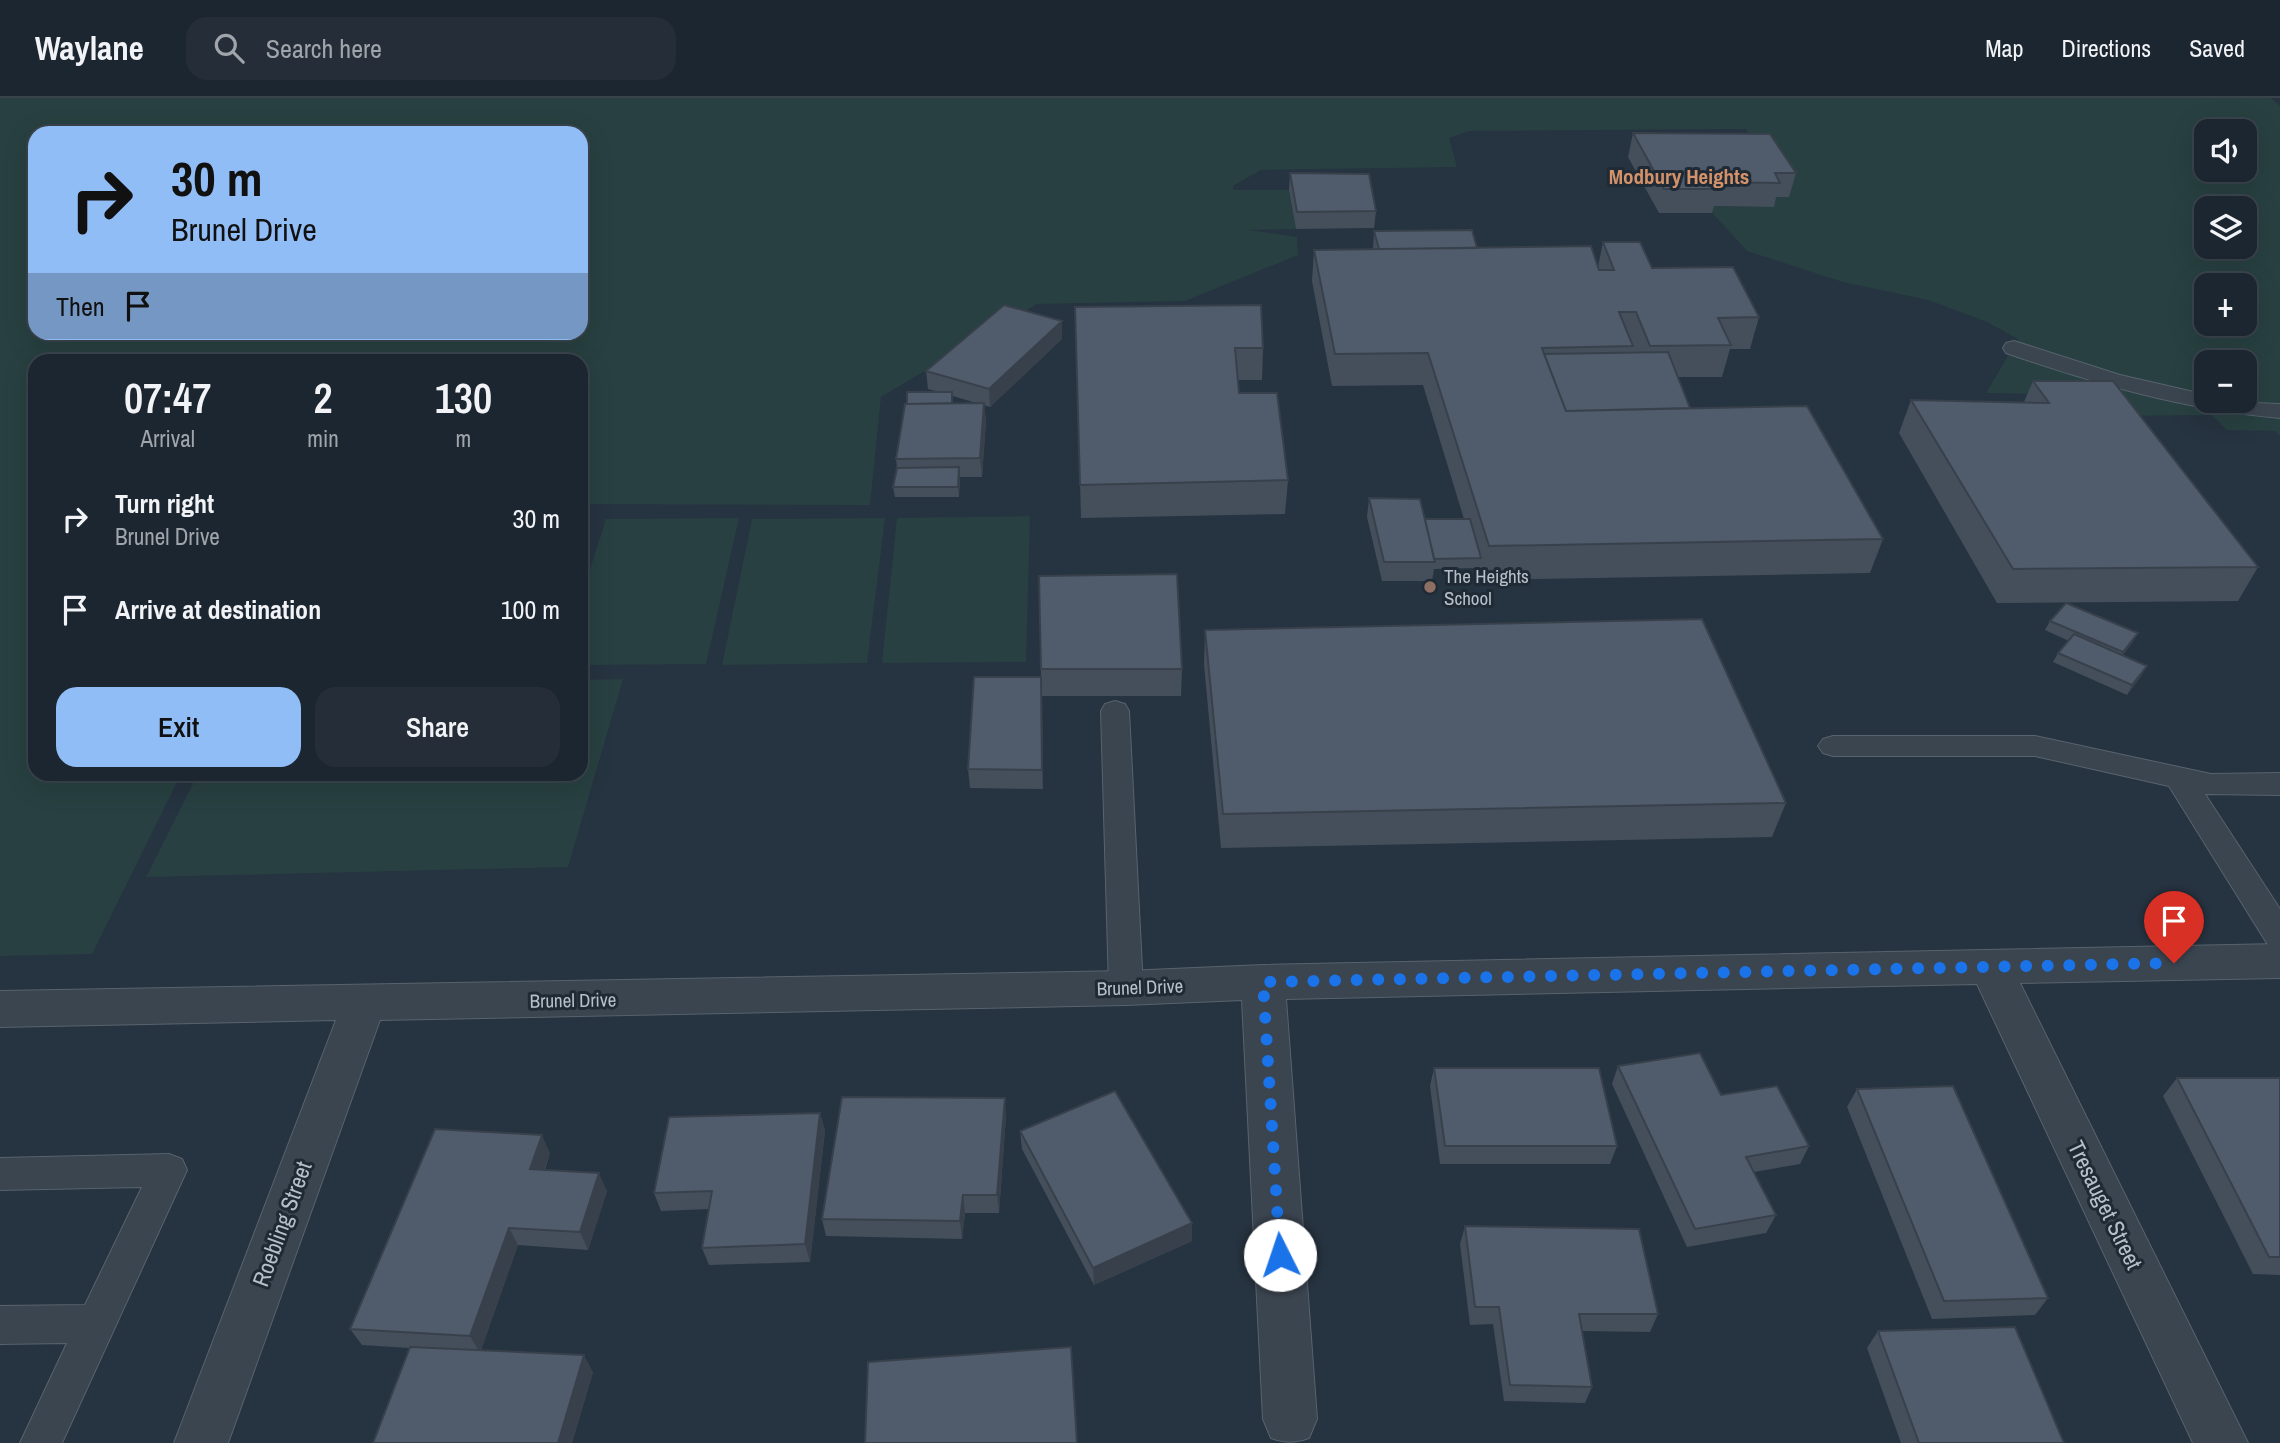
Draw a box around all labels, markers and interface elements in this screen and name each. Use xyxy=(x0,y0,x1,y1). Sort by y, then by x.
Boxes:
search box xyxy=(186,17,676,80)
text: Waylane xyxy=(35,26,144,70)
icon: search xyxy=(210,29,248,67)
text: Search here xyxy=(266,31,382,66)
text: Map xyxy=(1985,32,2023,64)
text: Directions xyxy=(2061,32,2151,64)
text: Saved xyxy=(2189,32,2245,64)
map controls xyxy=(2194,119,2257,413)
button: sound xyxy=(2194,119,2257,182)
text: 30 m xyxy=(171,145,263,211)
icon: right xyxy=(56,154,147,245)
district label: Modbury Heights xyxy=(1609,162,1749,191)
button: layers xyxy=(2194,196,2257,259)
text: Brunel Drive xyxy=(171,208,317,251)
button: + xyxy=(2194,273,2257,336)
icon: arrive xyxy=(119,287,157,325)
text: Then xyxy=(56,289,105,324)
button: − xyxy=(2194,350,2257,413)
text: 07:47 xyxy=(124,370,211,426)
text: 2 xyxy=(313,370,333,426)
text: 130 xyxy=(435,370,492,426)
text: Arrival xyxy=(140,423,195,454)
text: min xyxy=(307,423,339,454)
text: m xyxy=(456,423,471,454)
text: Turn right xyxy=(115,486,214,521)
icon: right xyxy=(56,500,94,538)
text: 30 m xyxy=(513,501,560,536)
text: Brunel Drive xyxy=(115,521,220,552)
place label: The Heights School xyxy=(1444,563,1529,611)
marker: The Heights School xyxy=(1422,579,1438,595)
icon: arrive xyxy=(56,591,94,629)
text: Arrive at destination xyxy=(115,592,321,627)
text: 100 m xyxy=(501,592,560,627)
button: Exit xyxy=(56,687,301,767)
button: Share xyxy=(315,687,560,767)
pin xyxy=(2144,891,2204,963)
icon: arrive xyxy=(2155,902,2193,940)
street label: Brunel Drive xyxy=(1096,972,1184,1002)
street label: Brunel Drive xyxy=(529,986,617,1014)
street label: Tresauget Street xyxy=(2061,1135,2150,1274)
street label: Roebling Street xyxy=(245,1157,319,1291)
position arrow xyxy=(1243,1218,1317,1292)

